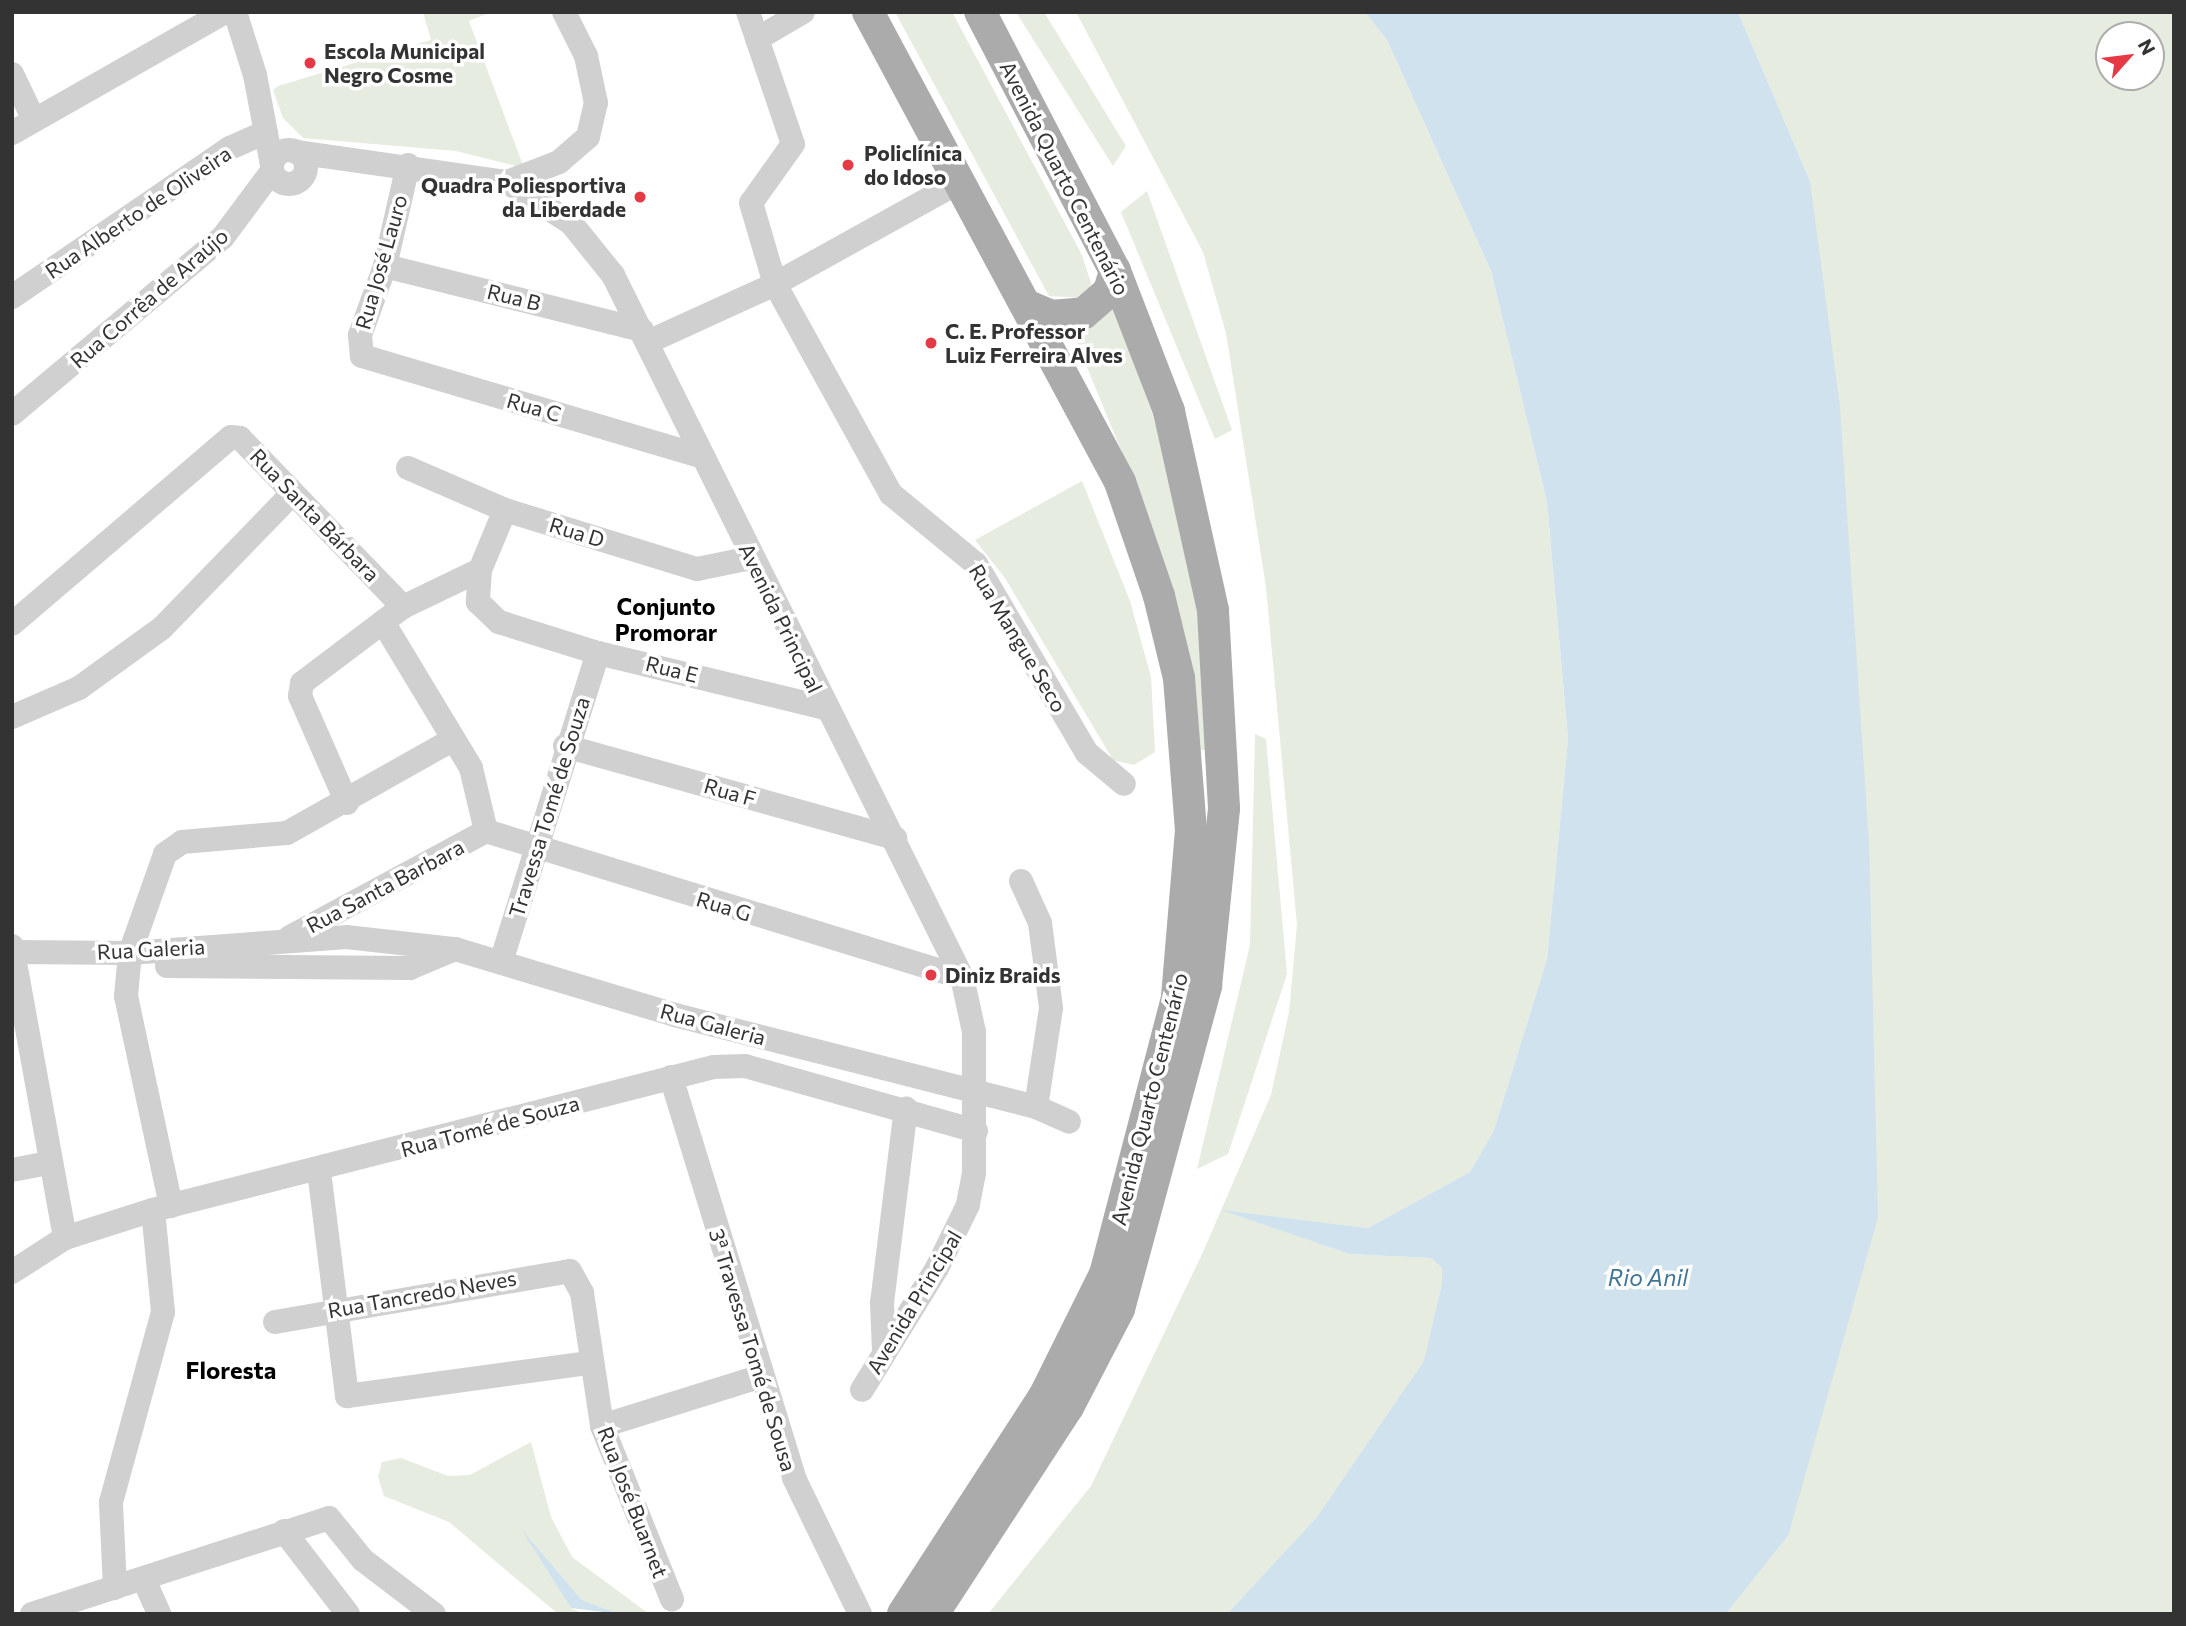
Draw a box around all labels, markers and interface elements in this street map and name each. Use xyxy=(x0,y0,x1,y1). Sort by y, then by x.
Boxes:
north arrow xyxy=(2095,21,2165,91)
text: N xyxy=(2134,35,2161,59)
place label: Escola Municipal Negro Cosme xyxy=(324,38,485,88)
marker: Escola Municipal Negro Cosme xyxy=(302,55,318,71)
street label: Avenida Quarto Centenário xyxy=(995,57,1135,299)
street label: Rua Alberto de Oliveira xyxy=(40,140,236,284)
place label: Policlínica do Idoso xyxy=(864,140,962,190)
marker: Policlínica do Idoso xyxy=(838,155,858,175)
place label: Quadra Poliesportiva da Liberdade xyxy=(421,172,626,222)
marker: Quadra Poliesportiva da Liberdade xyxy=(632,189,648,205)
street label: Rua José Lauro xyxy=(350,192,412,332)
street label: Rua Corrêa de Araújo xyxy=(65,223,233,373)
street label: Rua B xyxy=(485,278,543,316)
place label: C. E. Professor Luiz Ferreira Alves xyxy=(945,318,1123,368)
marker: C. E. Professor Luiz Ferreira Alves xyxy=(923,335,939,351)
street label: Rua C xyxy=(504,387,564,427)
street label: Rua Santa Bárbara xyxy=(245,443,385,587)
street label: Rua D xyxy=(546,512,608,552)
street label: Avenida Principal xyxy=(734,539,828,697)
street label: Rua Mangue Seco xyxy=(964,559,1072,717)
district label: Conjunto Promorar xyxy=(615,592,717,646)
street label: Rua E xyxy=(643,650,701,688)
street label: Travessa Tomé de Souza xyxy=(503,694,595,920)
street label: Rua F xyxy=(701,773,759,811)
street label: Rua Santa Barbara xyxy=(302,834,468,938)
street label: Rua G xyxy=(694,886,754,926)
street label: Rua Galeria xyxy=(96,934,206,964)
place label: Diniz Braids xyxy=(945,962,1060,988)
marker: Diniz Braids xyxy=(923,967,939,983)
street label: Avenida Quarto Centenário xyxy=(1105,970,1193,1228)
street label: Rua Galeria xyxy=(657,998,769,1050)
street label: Rua Tomé de Souza xyxy=(398,1090,582,1162)
street label: 3ª Travessa Tomé de Sousa xyxy=(704,1226,802,1474)
street label: Avenida Principal xyxy=(861,1226,967,1378)
water label: Rio Anil xyxy=(1608,1263,1688,1291)
street label: Rua Tancredo Neves xyxy=(326,1265,518,1323)
district label: Floresta xyxy=(186,1356,276,1384)
street label: Rua José Buarnet xyxy=(593,1423,673,1581)

